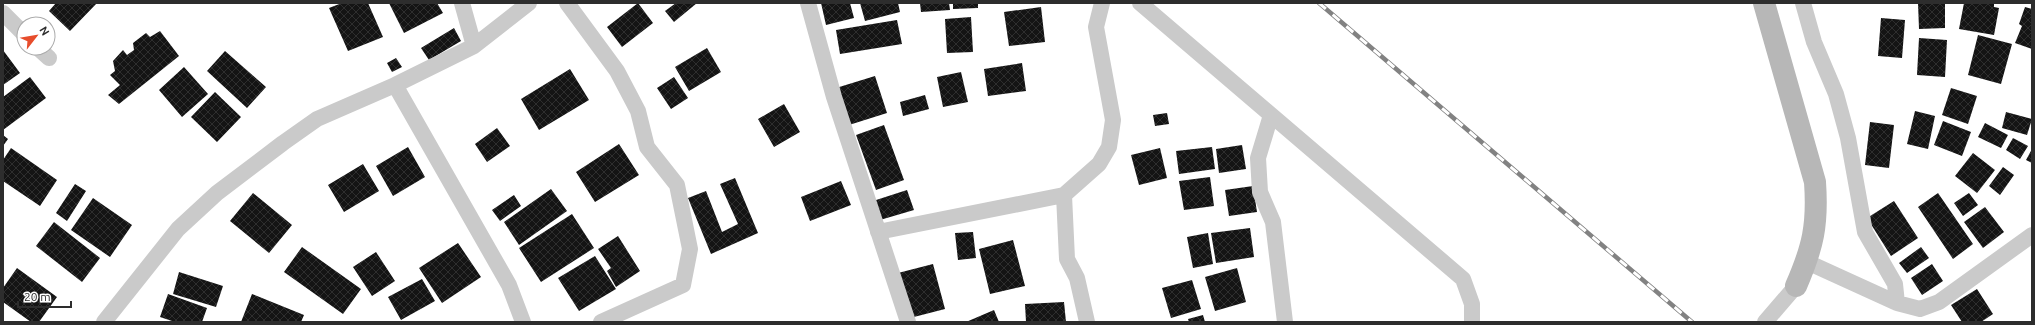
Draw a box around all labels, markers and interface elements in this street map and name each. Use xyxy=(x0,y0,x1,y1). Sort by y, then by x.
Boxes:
north arrow xyxy=(16,16,56,56)
text: N xyxy=(37,24,52,37)
scale bar xyxy=(18,283,71,309)
text: 20 m xyxy=(24,290,51,303)

